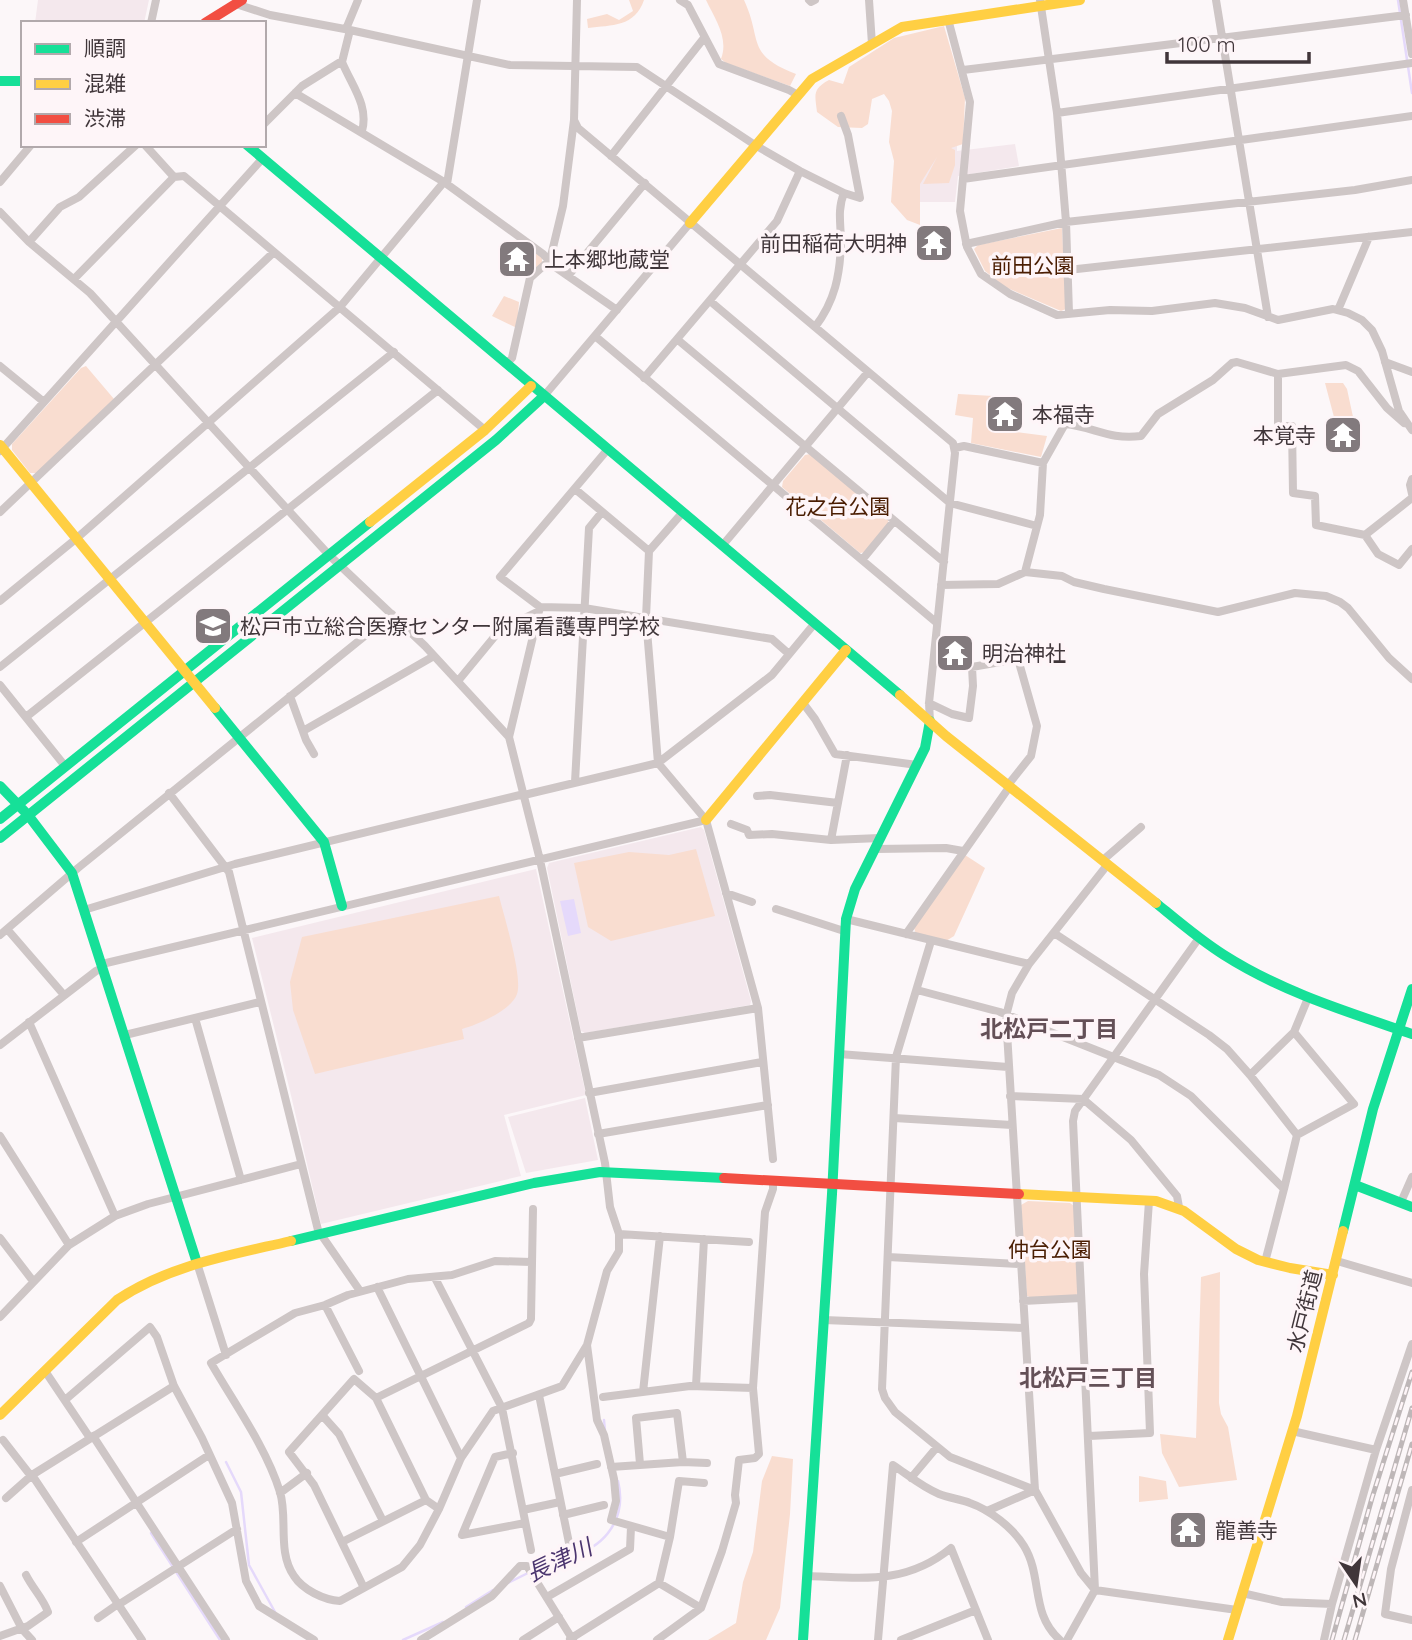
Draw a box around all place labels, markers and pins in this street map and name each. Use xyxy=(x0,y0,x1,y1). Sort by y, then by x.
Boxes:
temple icon: 前田稲荷大明神 xyxy=(913,222,955,264)
place label: 前田稲荷大明神 xyxy=(760,230,907,256)
temple icon: 上本郷地蔵堂 xyxy=(496,238,538,280)
place label: 上本郷地蔵堂 xyxy=(544,246,670,272)
temple icon: 本福寺 xyxy=(984,393,1026,435)
place label: 本福寺 xyxy=(1032,401,1095,427)
temple icon: 本覚寺 xyxy=(1322,414,1364,456)
place label: 本覚寺 xyxy=(1253,422,1316,448)
school or university icon: 松戸市立総合医療センター附属看護専門学校 xyxy=(192,605,234,647)
place label: 松戸市立総合医療センター附属看護専門学校 xyxy=(240,613,660,639)
temple icon: 明治神社 xyxy=(934,632,976,674)
place label: 明治神社 xyxy=(982,640,1066,666)
temple icon: 龍善寺 xyxy=(1167,1509,1209,1551)
place label: 龍善寺 xyxy=(1215,1517,1278,1543)

